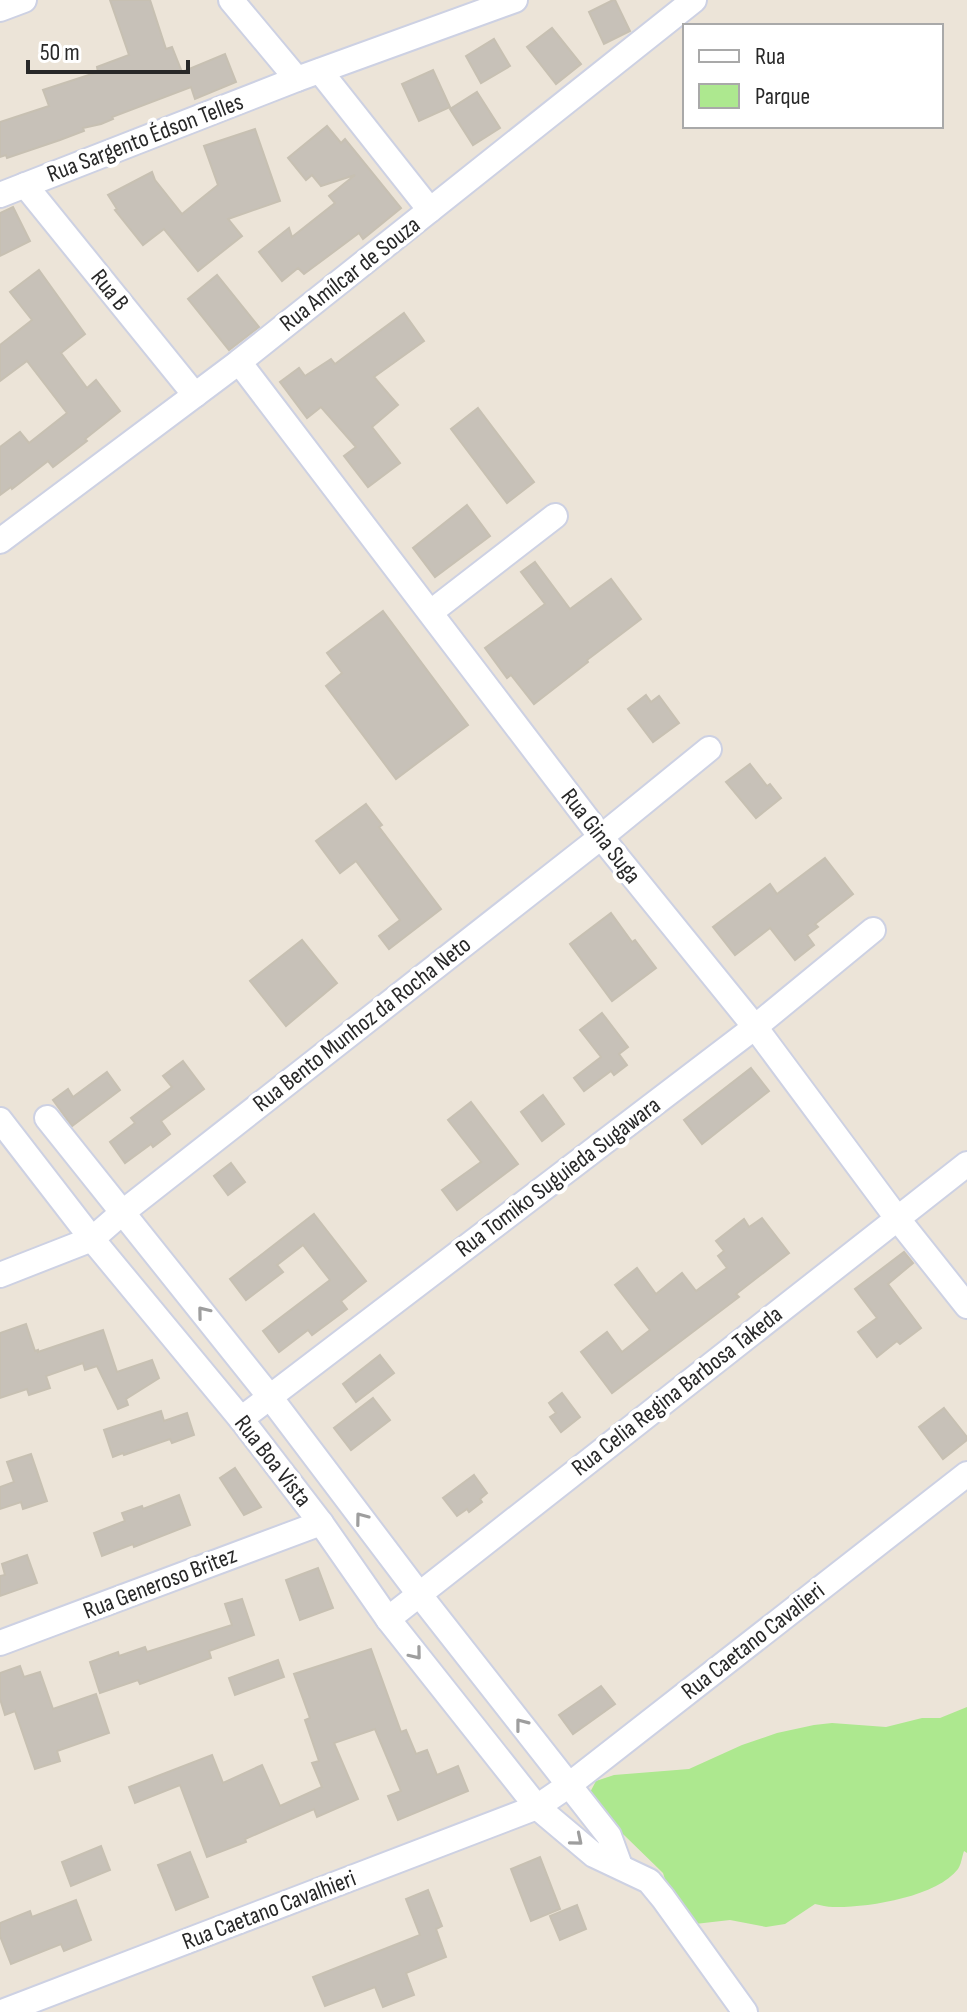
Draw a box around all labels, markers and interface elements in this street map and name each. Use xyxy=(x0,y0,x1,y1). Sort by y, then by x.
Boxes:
scale bar xyxy=(28,24,188,74)
legend xyxy=(683,24,943,128)
text: 50 m xyxy=(40,38,80,67)
text: Rua xyxy=(755,42,785,71)
text: Parque xyxy=(755,82,810,111)
street label: Rua Sargento Édson Telles xyxy=(43,87,247,189)
street label: Rua Amílcar de Souza xyxy=(274,210,426,338)
street label: Rua B xyxy=(85,263,135,317)
street label: Rua Gina Suga xyxy=(555,783,647,889)
street label: Rua Bento Munhoz da Rocha Neto xyxy=(247,930,477,1118)
street label: Rua Tomiko Suguieda Sugawara xyxy=(450,1091,666,1263)
street label: Rua Celia Regina Barbosa Takeda xyxy=(566,1300,788,1482)
one-way arrow xyxy=(198,1307,213,1321)
street label: Rua Boa Vista xyxy=(228,1409,318,1513)
one-way arrow xyxy=(357,1512,371,1527)
street label: Rua Generoso Britez xyxy=(79,1540,241,1626)
street label: Rua Caetano Cavalieri xyxy=(676,1576,830,1706)
one-way arrow xyxy=(406,1645,421,1659)
one-way arrow xyxy=(516,1718,530,1733)
one-way arrow xyxy=(567,1830,582,1845)
street label: Rua Caetano Cavalhieri xyxy=(178,1864,360,1956)

